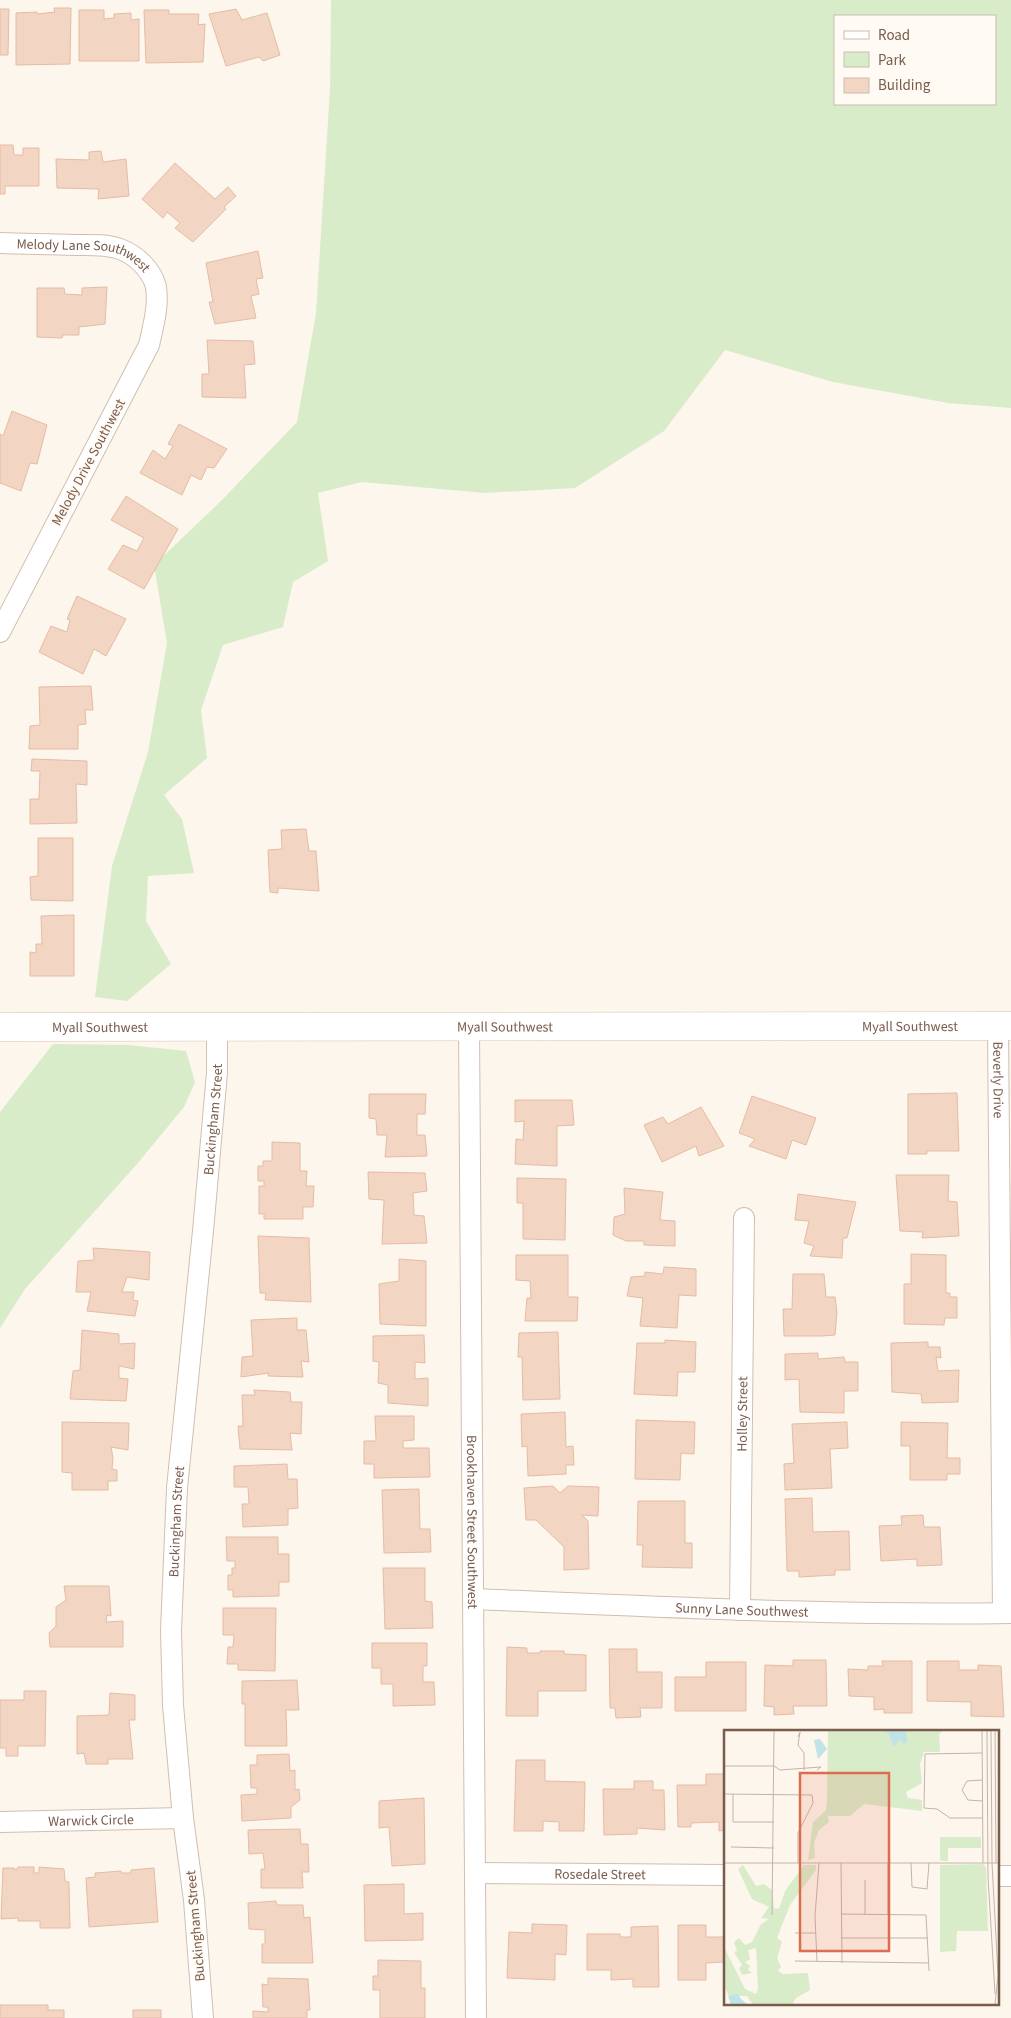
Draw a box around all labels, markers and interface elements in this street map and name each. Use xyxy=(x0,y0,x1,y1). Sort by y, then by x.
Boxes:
legend xyxy=(834,15,996,105)
text: Road xyxy=(878,25,910,46)
text: Park xyxy=(878,50,907,71)
text: Building xyxy=(878,75,931,96)
street label: Melody Lane Southwest xyxy=(16,235,155,277)
street label: Melody Drive Southwest xyxy=(47,395,131,529)
street label: Myall Southwest xyxy=(457,1017,553,1038)
street label: Myall Southwest xyxy=(862,1017,958,1037)
street label: Myall Southwest xyxy=(52,1018,148,1038)
street label: Beverly Drive xyxy=(987,1041,1008,1119)
street label: Buckingham Street xyxy=(199,1064,228,1176)
street label: Holley Street xyxy=(733,1376,753,1452)
street label: Brookhaven Street Southwest xyxy=(461,1435,482,1609)
street label: Buckingham Street xyxy=(164,1465,190,1578)
street label: Sunny Lane Southwest xyxy=(675,1598,809,1623)
inset map xyxy=(724,1730,998,2006)
street label: Warwick Circle xyxy=(48,1810,134,1832)
street label: Rosedale Street xyxy=(554,1865,646,1885)
street label: Buckingham Street xyxy=(181,1869,211,1982)

